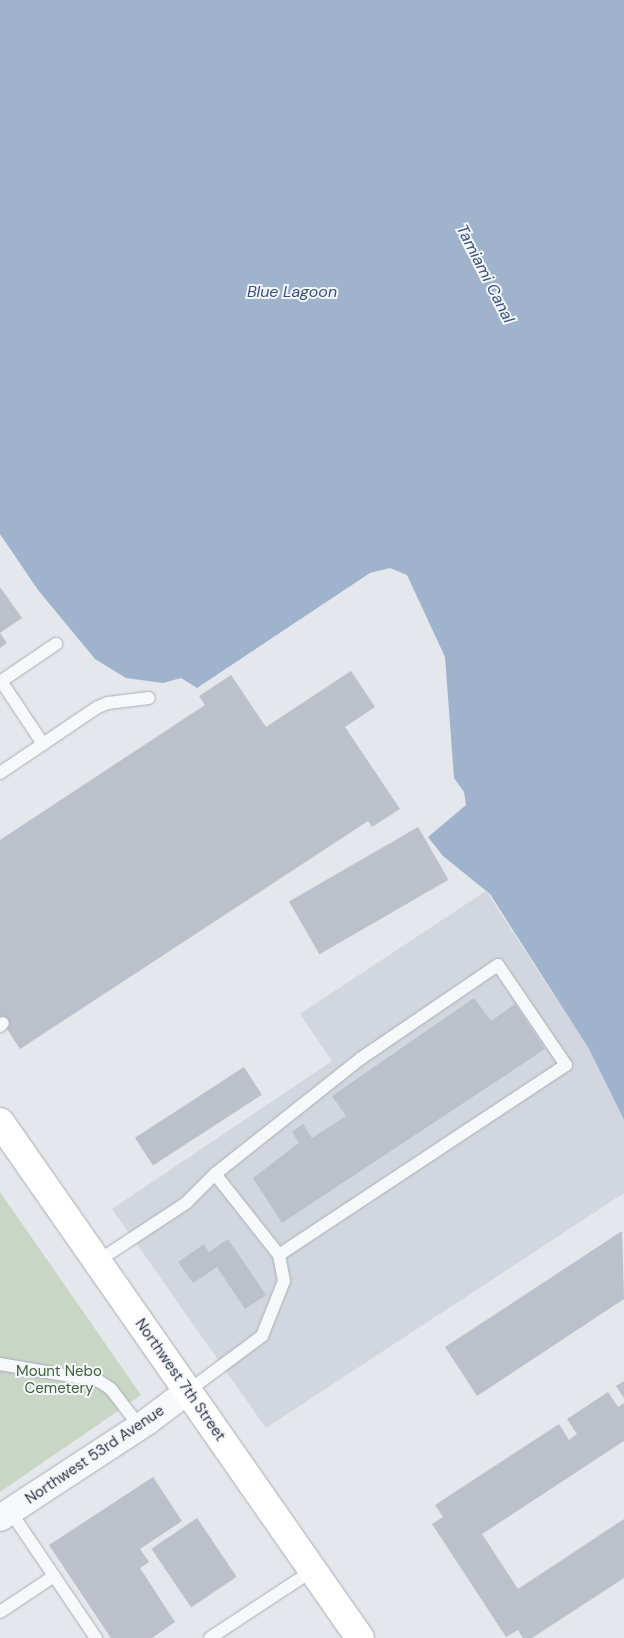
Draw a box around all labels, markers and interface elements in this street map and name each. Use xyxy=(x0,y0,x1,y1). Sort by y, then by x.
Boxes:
water label: Tamiami Canal xyxy=(452,222,518,326)
water label: Blue Lagoon xyxy=(247,282,337,302)
street label: Northwest 7th Street xyxy=(131,1315,229,1445)
park label: Mount Nebo Cemetery xyxy=(16,1362,102,1397)
street label: Northwest 53rd Avenue xyxy=(22,1402,168,1508)

